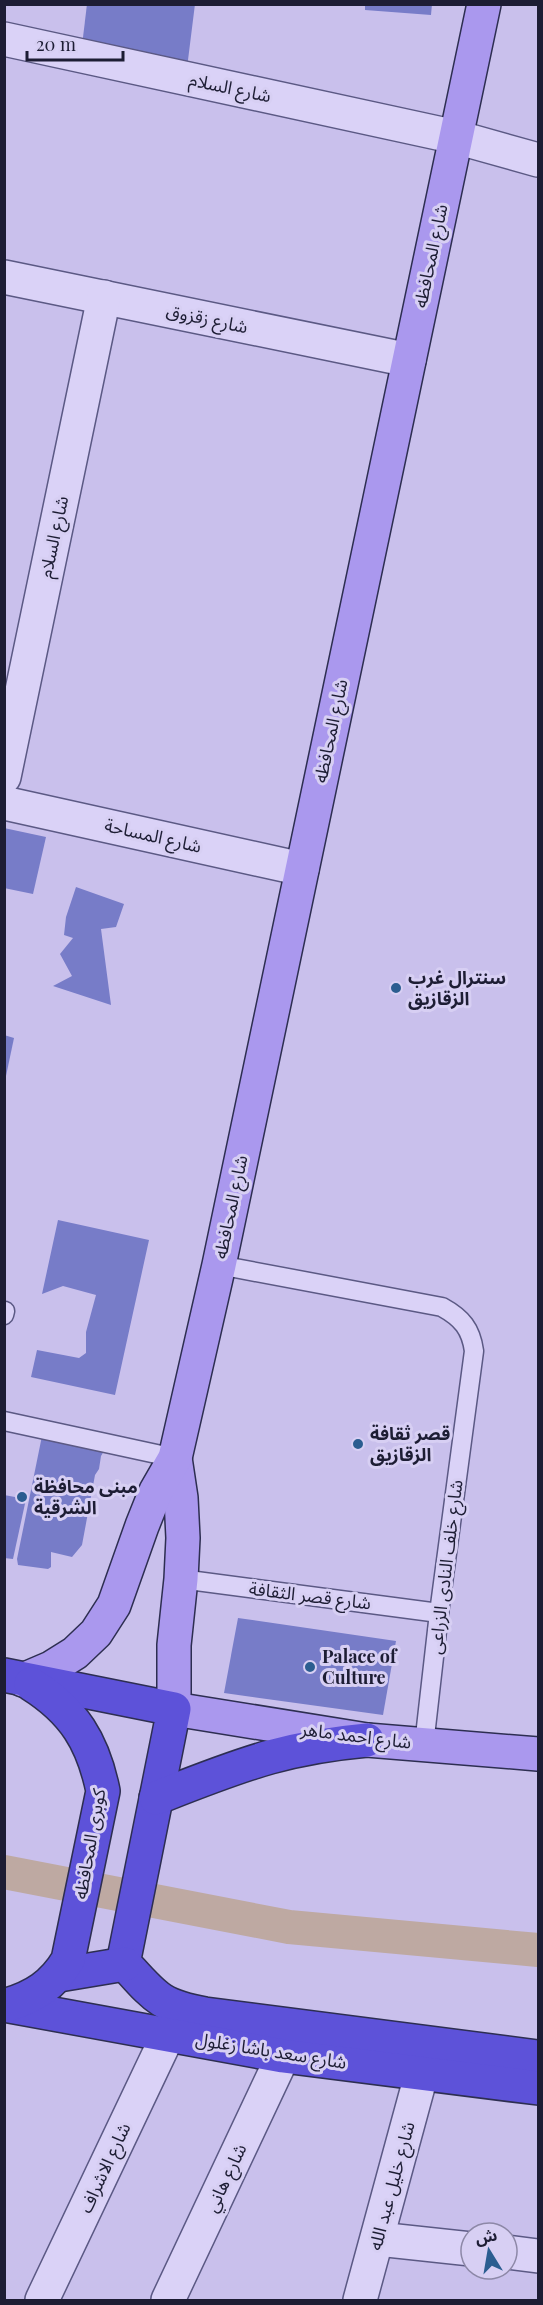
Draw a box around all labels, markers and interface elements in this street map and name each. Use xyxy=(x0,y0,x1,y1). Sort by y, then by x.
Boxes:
scale bar xyxy=(27,24,123,62)
text: 20 m xyxy=(36,32,76,56)
street label: شارع السلام xyxy=(186,67,273,110)
street label: شارع المحافظه xyxy=(407,202,456,310)
street label: شارع زقزوق xyxy=(164,298,250,341)
street label: شارع السلام xyxy=(33,494,76,581)
street label: شارع المحافظه xyxy=(307,677,356,785)
street label: شارع المساحة xyxy=(102,812,204,861)
place label: سنترال غرب الزقازيق xyxy=(408,965,506,1010)
marker: سنترال غرب الزقازيق xyxy=(389,981,403,995)
street label: شارع المحافظه xyxy=(207,1153,256,1261)
place label: قصر ثقافة الزقازيق xyxy=(370,1421,450,1466)
marker: قصر ثقافة الزقازيق xyxy=(351,1437,365,1451)
place label: مبنى محافظة الشرقية xyxy=(34,1474,138,1519)
street label: شارع خلف النادى الزراعى xyxy=(422,1478,471,1656)
marker: مبنى محافظة الشرقية xyxy=(15,1490,29,1504)
street label: شارع قصر الثقافة xyxy=(247,1576,373,1617)
place label: Palace of Culture xyxy=(322,1644,398,1689)
marker: Palace of Culture xyxy=(303,1660,317,1674)
street label: شارع احمد ماهر xyxy=(298,1716,413,1757)
street label: كوبرى المحافظه xyxy=(67,1786,111,1901)
street label: شارع سعد باشا زغلول xyxy=(193,2026,348,2077)
street label: شارع الاشراف xyxy=(73,2119,138,2218)
street label: شارع خليل عبد الله xyxy=(362,2119,423,2254)
street label: شارع هاني xyxy=(199,2139,254,2217)
north arrow xyxy=(459,2221,519,2281)
text: ش xyxy=(473,2223,499,2248)

